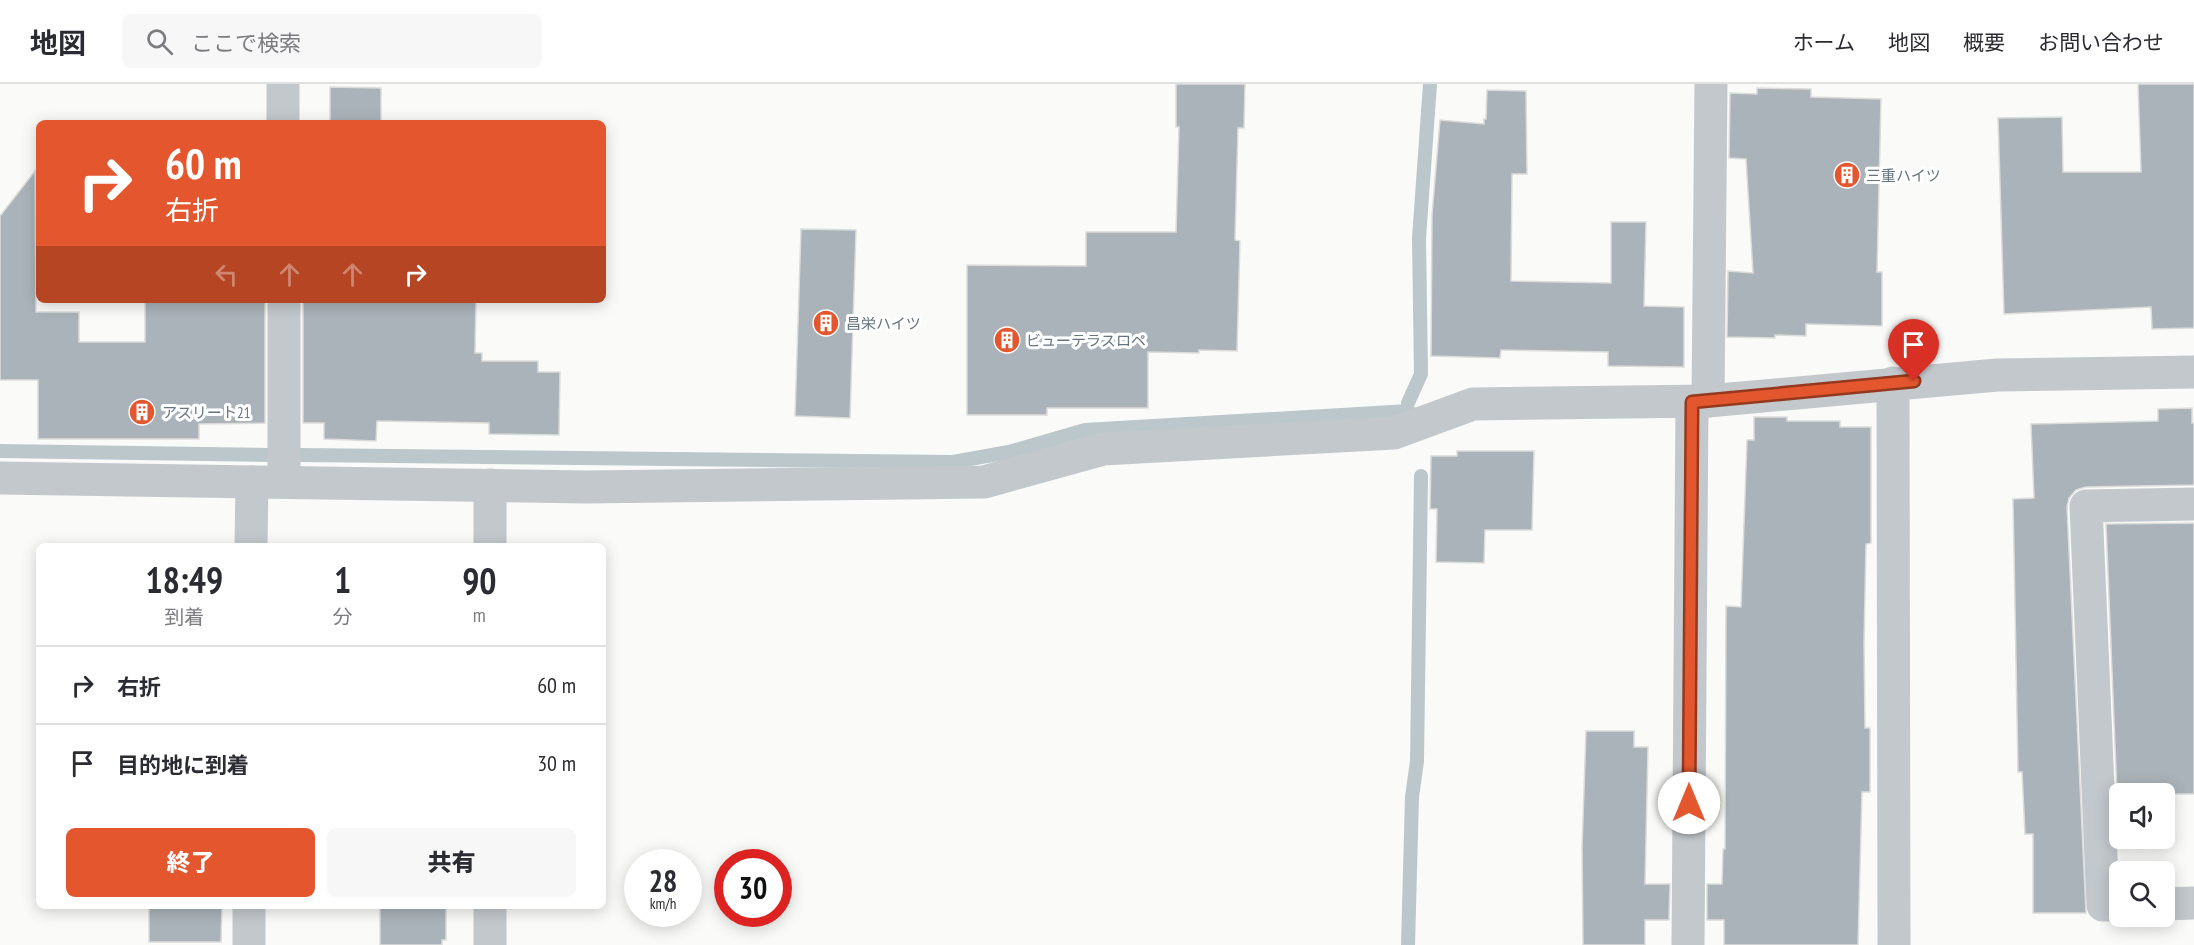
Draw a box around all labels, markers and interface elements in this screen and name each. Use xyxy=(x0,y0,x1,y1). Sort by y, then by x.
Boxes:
search box xyxy=(122,14,542,68)
text: 地図 xyxy=(30,24,86,61)
icon: search xyxy=(143,25,176,58)
text: ここで検索 xyxy=(191,29,301,57)
text: ホーム xyxy=(1793,29,1855,56)
text: 地図 xyxy=(1888,29,1930,56)
text: 概要 xyxy=(1963,29,2005,56)
text: お問い合わせ xyxy=(2038,29,2164,56)
text: 60 m xyxy=(165,136,242,191)
icon: right xyxy=(66,144,144,222)
building icon: 三重ハイツ xyxy=(1832,160,1862,190)
place label: 三重ハイツ xyxy=(1866,166,1941,185)
text: 右折 xyxy=(165,193,219,227)
icon: left xyxy=(210,258,243,291)
icon: ahead xyxy=(273,258,306,291)
icon: ahead xyxy=(336,258,369,291)
icon: right xyxy=(399,258,432,291)
building icon: 昌栄ハイツ xyxy=(811,308,841,338)
place label: 昌栄ハイツ xyxy=(846,314,921,333)
pin xyxy=(1888,319,1939,381)
building icon: ビューテラスロペ xyxy=(992,325,1022,355)
icon: arrive xyxy=(1897,328,1930,361)
place label: ビューテラスロペ xyxy=(1026,331,1146,350)
building icon: アスリート21 xyxy=(127,397,157,427)
place label: アスリート21 xyxy=(162,403,251,422)
text: 18:49 xyxy=(145,556,223,603)
text: 1 xyxy=(334,556,351,603)
text: 90 xyxy=(462,557,497,604)
text: m xyxy=(473,602,486,628)
text: 到着 xyxy=(164,604,204,630)
text: 分 xyxy=(333,604,353,630)
icon: right xyxy=(66,669,99,702)
text: 60 m xyxy=(537,671,576,699)
text: 右折 xyxy=(117,673,161,701)
icon: arrive xyxy=(66,747,99,780)
text: 30 m xyxy=(537,749,576,777)
text: 目的地に到着 xyxy=(117,751,249,779)
position arrow xyxy=(1657,771,1721,835)
map controls xyxy=(2109,783,2175,927)
button: sound xyxy=(2109,783,2175,849)
button: 終了 xyxy=(66,828,315,897)
button: 共有 xyxy=(327,828,576,897)
speed limit sign: 30 xyxy=(714,849,792,927)
text: 28 xyxy=(649,861,677,900)
button: search xyxy=(2109,861,2175,927)
text: km/h xyxy=(650,894,676,913)

